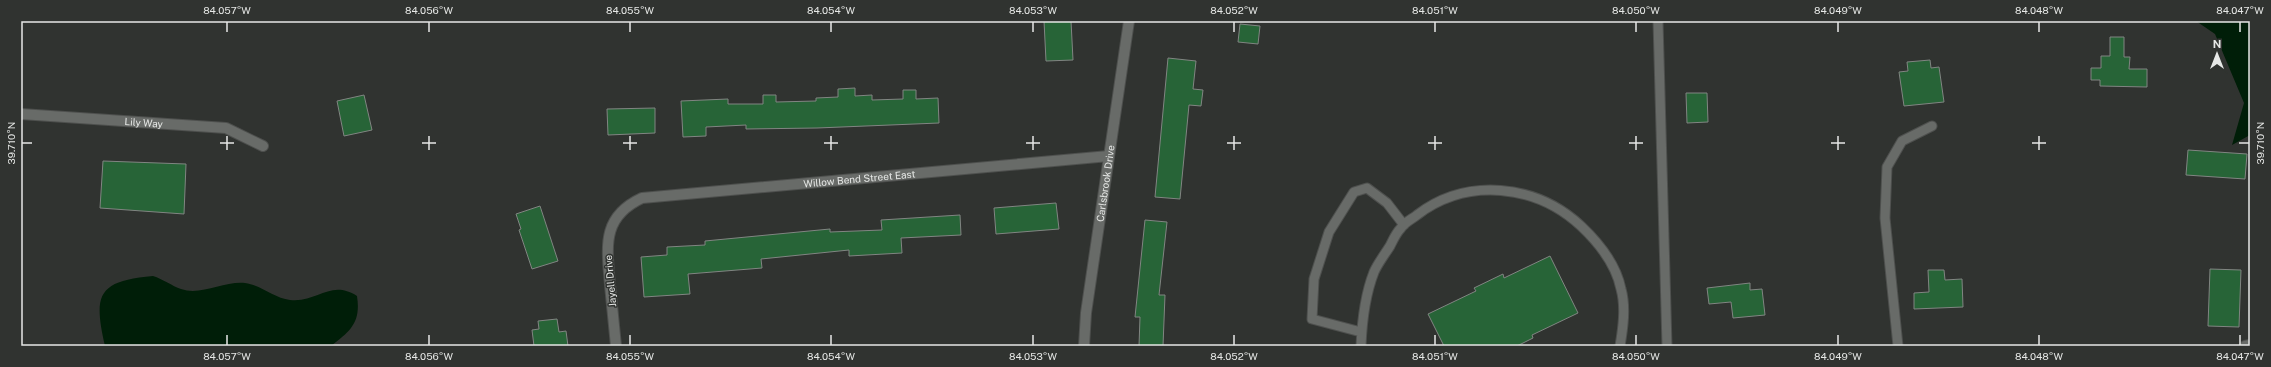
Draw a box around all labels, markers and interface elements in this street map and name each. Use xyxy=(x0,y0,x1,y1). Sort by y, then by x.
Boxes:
text: 84.057°W xyxy=(203,4,251,16)
text: 84.056°W xyxy=(405,4,453,16)
text: 84.055°W xyxy=(606,4,655,16)
text: 84.054°W xyxy=(807,4,855,16)
text: 84.053°W xyxy=(1009,4,1057,16)
text: 84.052°W xyxy=(1210,4,1258,16)
text: 84.051°W xyxy=(1412,4,1458,16)
text: 84.050°W xyxy=(1612,4,1660,16)
text: 84.049°W xyxy=(1814,4,1862,16)
text: 84.048°W xyxy=(2015,4,2063,16)
text: 84.047°W xyxy=(2216,4,2264,16)
north arrow xyxy=(2197,34,2237,74)
text: N xyxy=(2213,38,2221,50)
street label: Lily Way xyxy=(124,115,164,130)
text: 39.710°N xyxy=(5,122,17,164)
text: 39.710°N xyxy=(2254,122,2266,164)
street label: Carlsbrook Drive xyxy=(1094,144,1117,223)
street label: Willow Bend Street East xyxy=(803,167,916,189)
street label: Jayell Drive xyxy=(602,254,618,308)
text: 84.057°W xyxy=(203,350,251,362)
text: 84.056°W xyxy=(405,350,453,362)
text: 84.055°W xyxy=(606,350,655,362)
text: 84.054°W xyxy=(807,350,855,362)
text: 84.053°W xyxy=(1009,350,1057,362)
text: 84.052°W xyxy=(1210,350,1258,362)
text: 84.051°W xyxy=(1412,350,1458,362)
text: 84.050°W xyxy=(1612,350,1660,362)
text: 84.049°W xyxy=(1814,350,1862,362)
text: 84.048°W xyxy=(2015,350,2063,362)
text: 84.047°W xyxy=(2216,350,2264,362)

